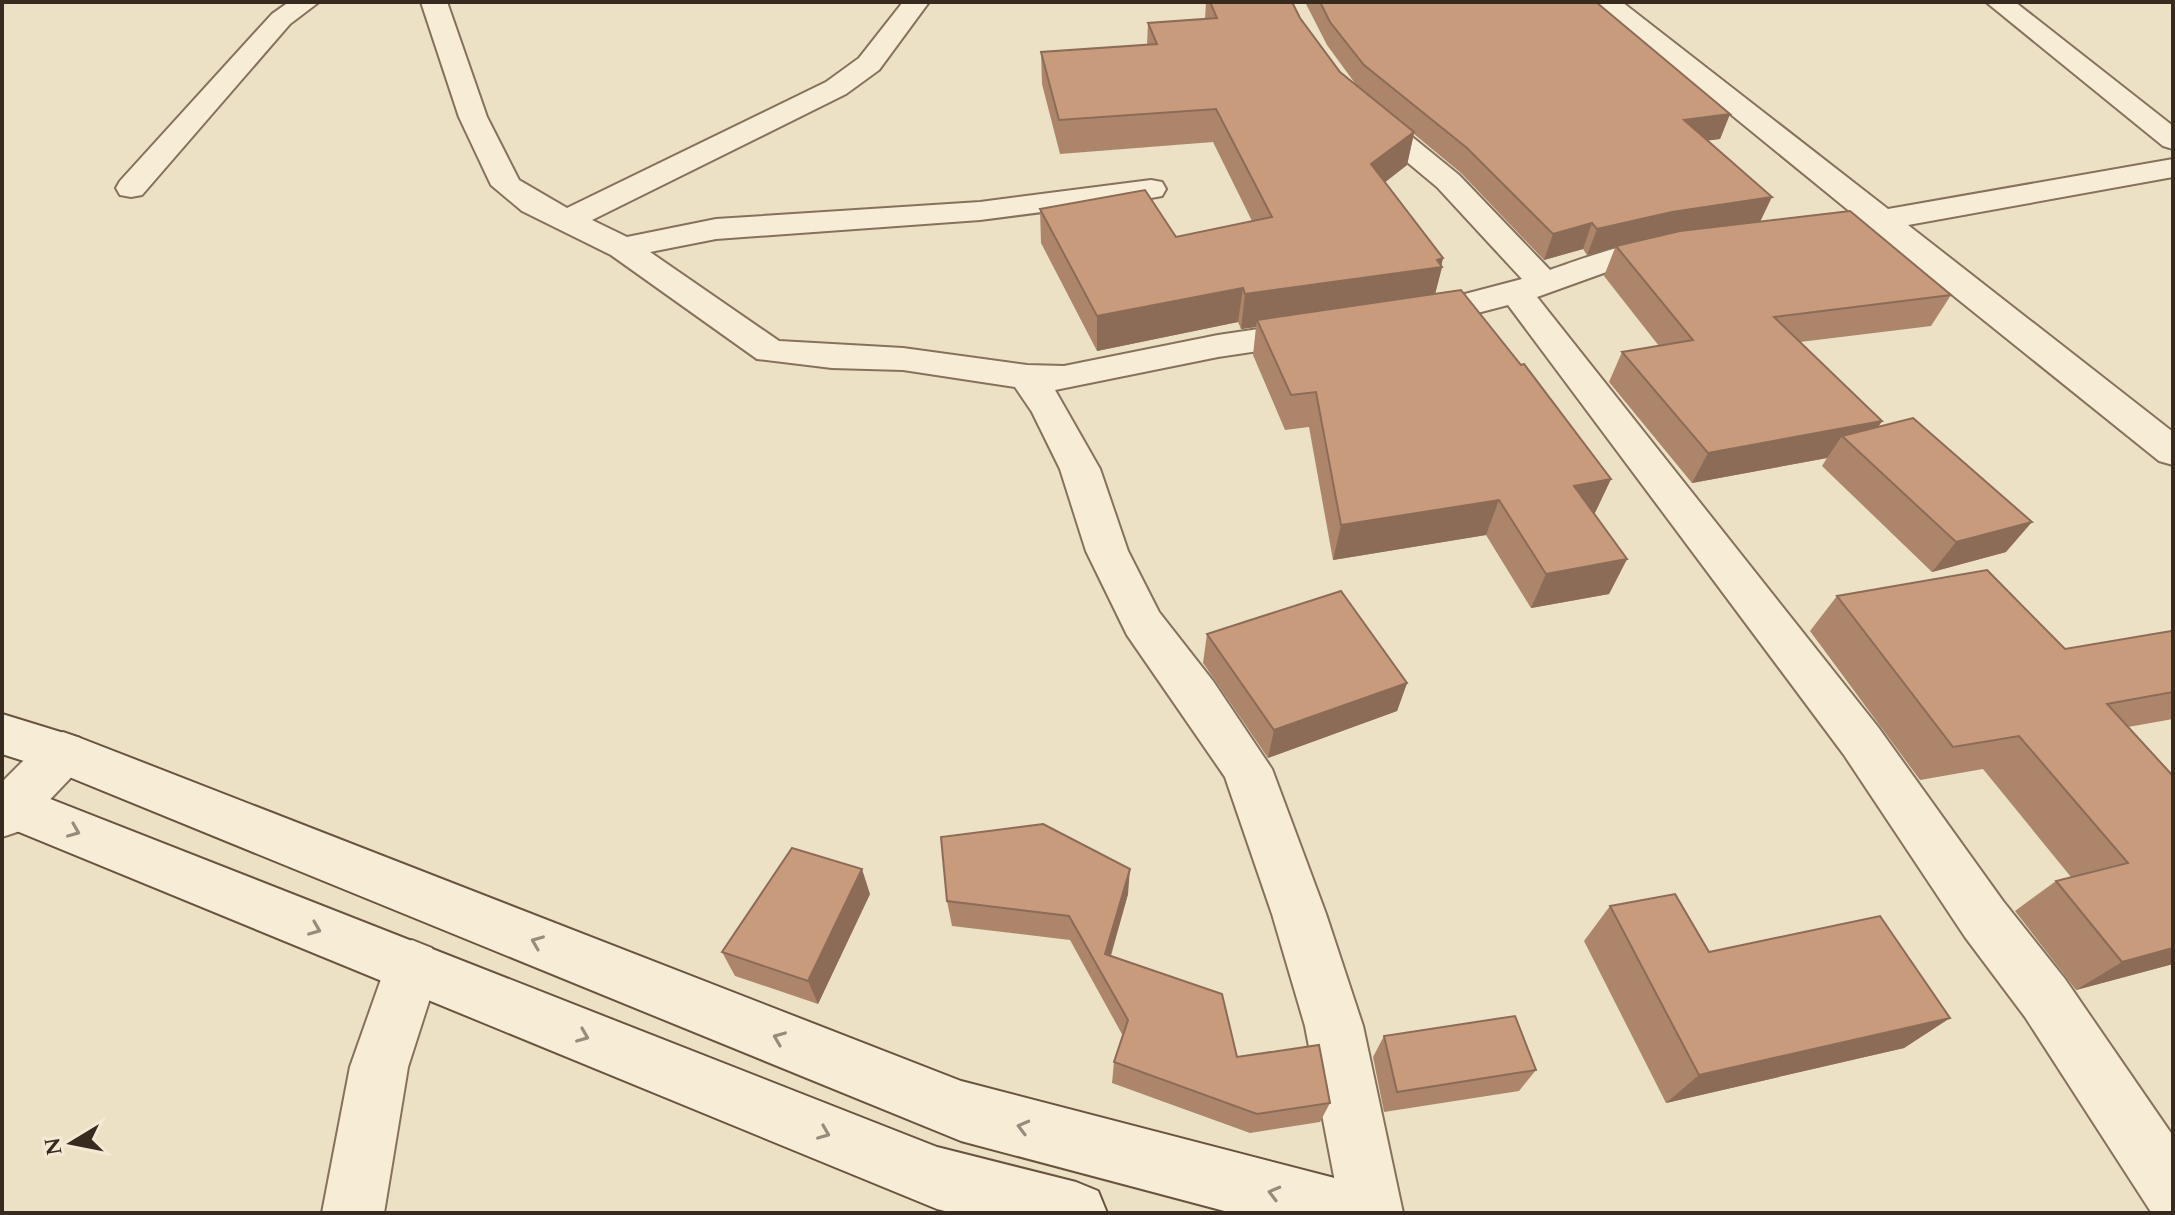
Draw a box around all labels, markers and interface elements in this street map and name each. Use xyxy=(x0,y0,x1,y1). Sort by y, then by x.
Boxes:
one-way arrow xyxy=(66,821,80,838)
one-way arrow xyxy=(307,919,321,936)
one-way arrow xyxy=(531,935,545,952)
one-way arrow xyxy=(575,1026,589,1043)
one-way arrow xyxy=(773,1031,787,1048)
north arrow xyxy=(32,1103,112,1183)
one-way arrow xyxy=(1016,1119,1030,1136)
one-way arrow xyxy=(816,1123,830,1139)
text: N xyxy=(36,1134,72,1158)
one-way arrow xyxy=(1268,1186,1282,1203)

